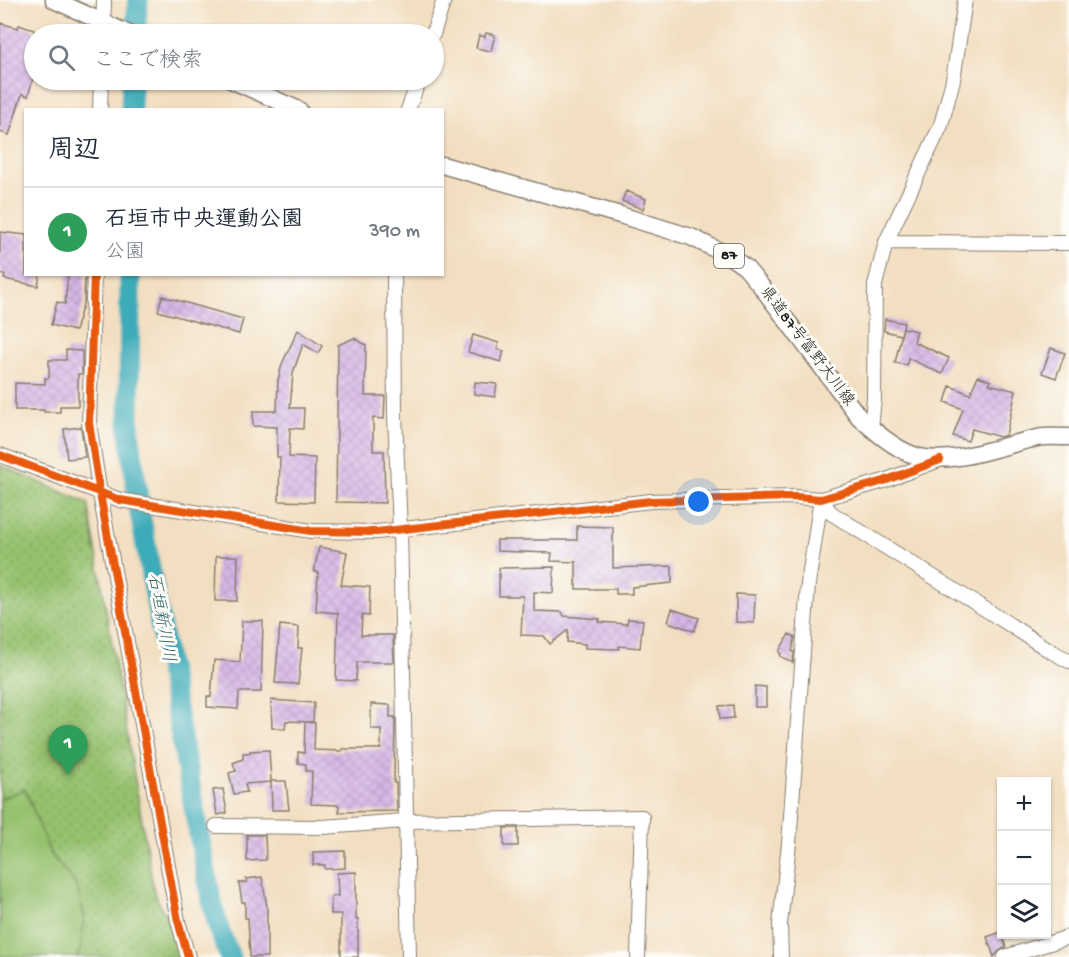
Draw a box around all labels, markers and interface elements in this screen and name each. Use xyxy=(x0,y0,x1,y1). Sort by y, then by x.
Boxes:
search box xyxy=(24,24,444,90)
icon: search xyxy=(45,41,78,74)
text: ここで検索 xyxy=(93,49,203,75)
text: 周辺 xyxy=(48,137,100,168)
text: 石垣市中央運動公園 xyxy=(105,208,303,234)
text: 1 xyxy=(63,221,72,244)
text: 390 m xyxy=(369,221,420,244)
text: 公園 xyxy=(105,242,145,265)
road number: 87 xyxy=(714,244,744,268)
street label: 県道87号富野大川線 xyxy=(755,282,859,411)
your location xyxy=(684,487,713,516)
water label: 石垣新川川 xyxy=(142,572,179,664)
pin: 1 xyxy=(48,726,88,775)
map controls xyxy=(997,777,1051,939)
button: + xyxy=(997,777,1051,831)
button: − xyxy=(997,831,1051,885)
button: layers xyxy=(997,885,1051,939)

